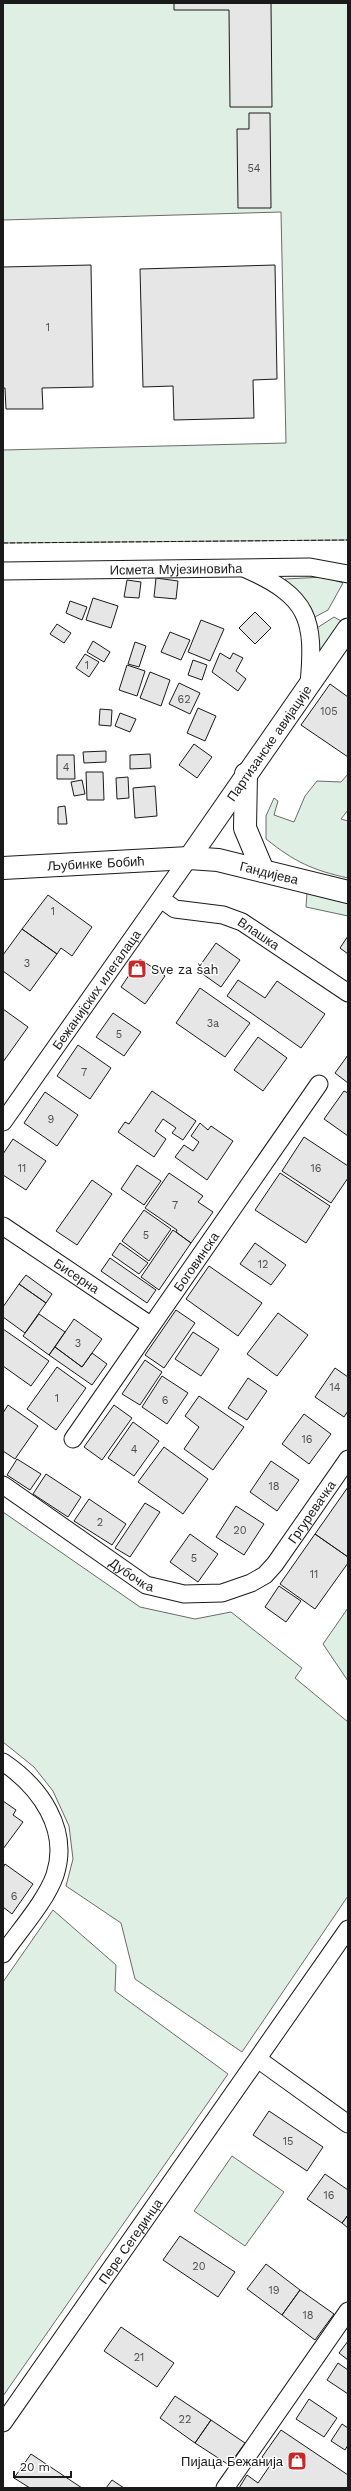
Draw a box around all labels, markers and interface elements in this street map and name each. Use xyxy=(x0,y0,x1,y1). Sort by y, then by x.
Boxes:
house number: 54 xyxy=(247,162,261,175)
house number: 1 xyxy=(46,321,50,334)
street label: Исмета Мујезиновића xyxy=(110,561,243,578)
house number: 1 xyxy=(85,659,89,672)
street label: Партизанске авијације xyxy=(224,683,315,804)
house number: 62 xyxy=(177,693,191,706)
house number: 105 xyxy=(320,705,338,718)
house number: 4 xyxy=(63,761,70,774)
street label: Љубинке Бобић xyxy=(47,853,145,874)
street label: Гандијева xyxy=(238,859,301,888)
house number: 1 xyxy=(51,905,55,918)
street label: Влашка xyxy=(235,914,283,953)
street label: Бежанијских илегалаца xyxy=(50,927,144,1052)
house number: 3 xyxy=(24,957,30,970)
shop icon: Sve za šah xyxy=(126,958,148,980)
place label: Sve za šah xyxy=(151,962,219,977)
house number: 3a xyxy=(207,1017,219,1030)
house number: 5 xyxy=(116,1028,122,1041)
house number: 7 xyxy=(81,1066,87,1079)
house number: 9 xyxy=(48,1113,55,1126)
house number: 11 xyxy=(18,1162,26,1175)
house number: 16 xyxy=(311,1162,322,1175)
house number: 7 xyxy=(172,1199,178,1212)
house number: 5 xyxy=(143,1229,149,1242)
street label: Боговинска xyxy=(171,1229,223,1294)
street label: Бисерна xyxy=(51,1256,103,1297)
house number: 12 xyxy=(258,1258,268,1271)
house number: 3 xyxy=(75,1337,81,1350)
house number: 14 xyxy=(329,1381,341,1394)
house number: 1 xyxy=(55,1392,59,1405)
house number: 6 xyxy=(162,1394,169,1407)
house number: 16 xyxy=(302,1433,313,1446)
house number: 4 xyxy=(131,1443,138,1456)
street label: Гргуревачка xyxy=(285,1477,339,1546)
house number: 18 xyxy=(268,1480,280,1493)
house number: 2 xyxy=(97,1516,103,1529)
house number: 20 xyxy=(233,1524,247,1537)
house number: 5 xyxy=(191,1552,197,1565)
street label: Дубочка xyxy=(107,1555,156,1595)
house number: 11 xyxy=(310,1568,318,1581)
house number: 6 xyxy=(11,1890,18,1903)
house number: 15 xyxy=(283,2135,293,2148)
house number: 16 xyxy=(324,2189,335,2202)
street label: Пере Сегединца xyxy=(96,2195,166,2287)
house number: 20 xyxy=(192,2260,206,2273)
house number: 19 xyxy=(268,2284,280,2297)
house number: 18 xyxy=(302,2309,314,2322)
house number: 21 xyxy=(134,2351,144,2364)
house number: 22 xyxy=(179,2413,191,2426)
shop icon: Пијаца Бежанија xyxy=(286,2450,308,2472)
scale bar xyxy=(14,2453,71,2479)
place label: Пијаца Бежанија xyxy=(181,2454,284,2469)
text: 20 m xyxy=(20,2460,50,2474)

